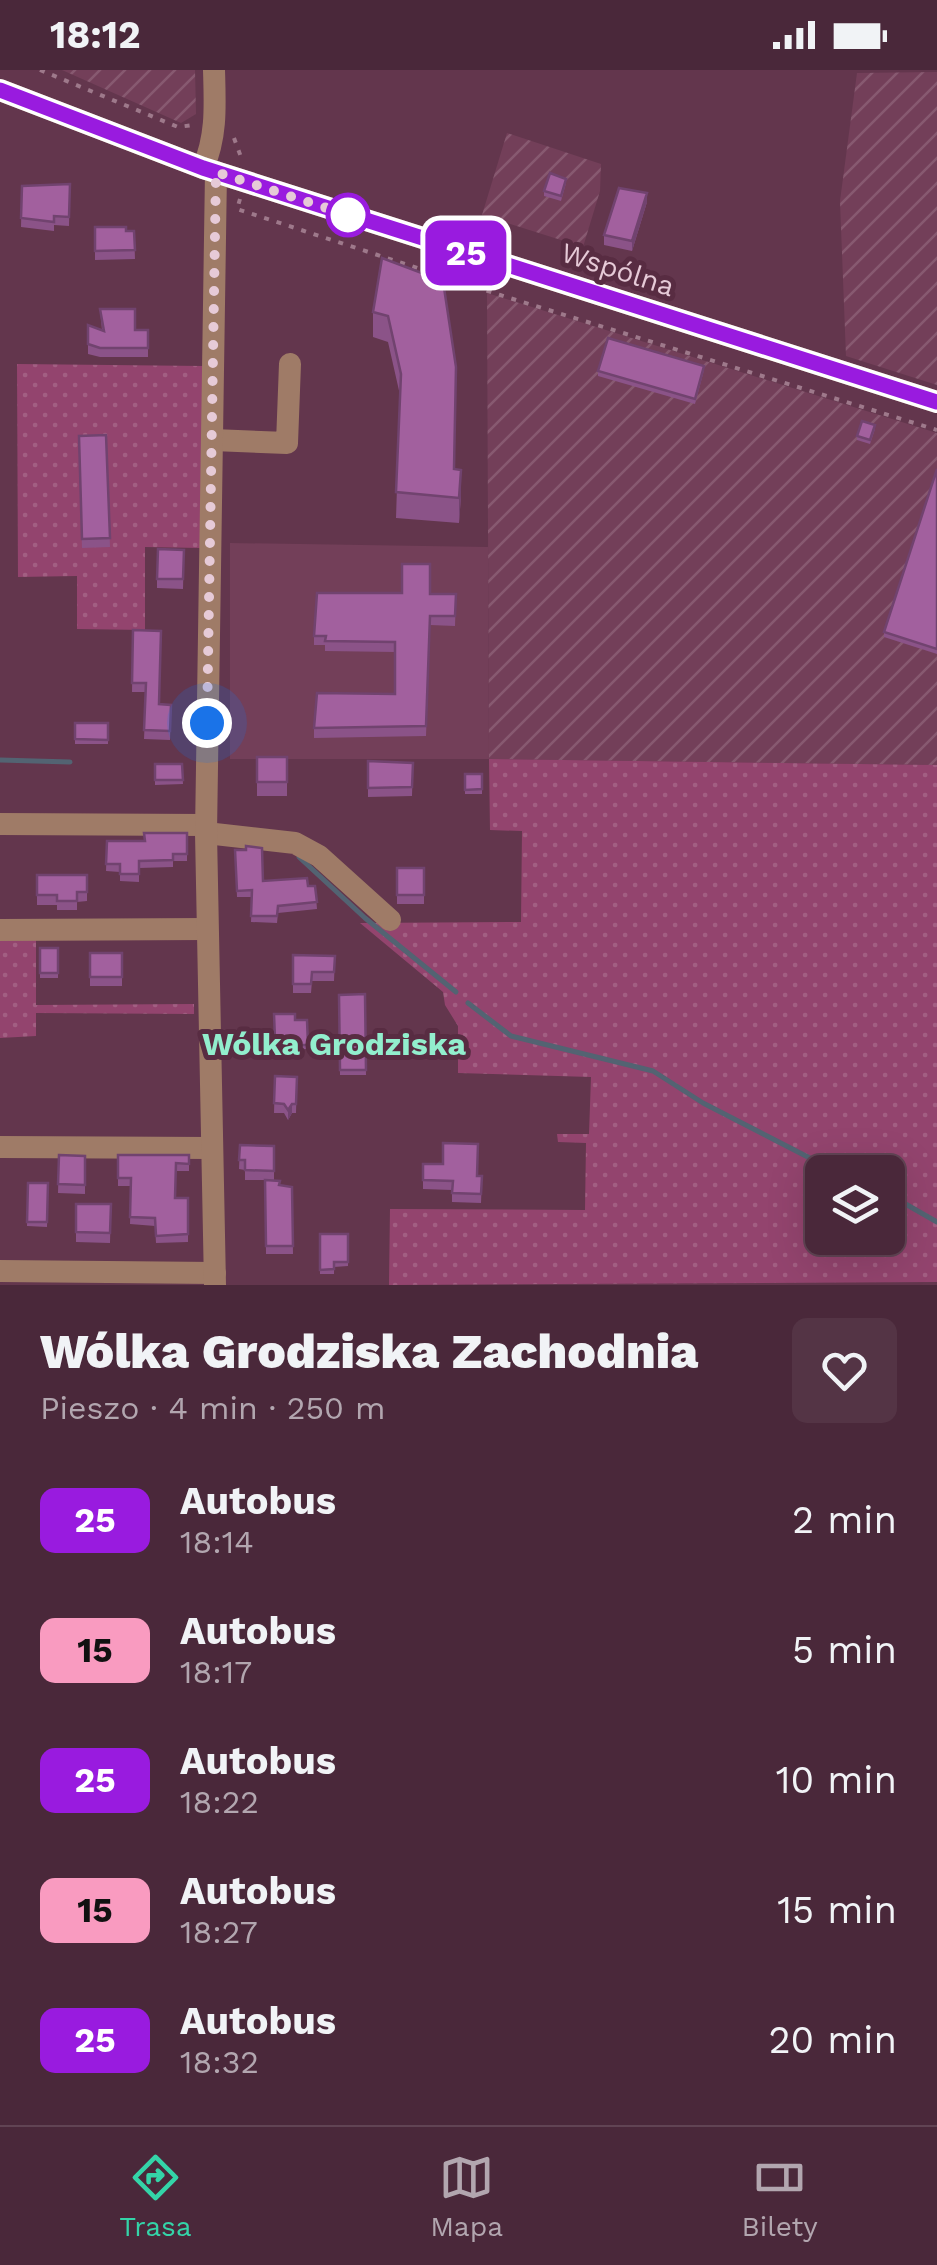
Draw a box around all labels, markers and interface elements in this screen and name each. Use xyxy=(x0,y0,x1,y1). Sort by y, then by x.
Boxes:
text: 18:12 xyxy=(50,13,141,57)
unlabelled marker xyxy=(327,194,369,236)
line badge: 25 xyxy=(421,220,511,286)
text: 25 xyxy=(445,232,487,274)
street label: Wspólna xyxy=(557,236,679,303)
your location xyxy=(182,698,232,748)
district label: Wólka Grodziska xyxy=(202,1025,467,1063)
map controls xyxy=(805,1155,905,1255)
button: layers xyxy=(805,1155,905,1255)
button: heart xyxy=(792,1318,897,1423)
text: Wólka Grodziska Zachodnia xyxy=(40,1323,698,1380)
text: Pieszo · 4 min · 250 m xyxy=(40,1389,385,1427)
text: Autobus xyxy=(180,1479,336,1523)
text: 2 min xyxy=(792,1498,897,1542)
text: 25 xyxy=(74,1499,116,1541)
text: 18:14 xyxy=(180,1523,254,1561)
text: Autobus xyxy=(180,1609,336,1653)
text: 5 min xyxy=(792,1628,897,1672)
text: 15 xyxy=(77,1629,113,1671)
text: 18:17 xyxy=(180,1653,252,1691)
text: Autobus xyxy=(180,1739,336,1783)
text: 10 min xyxy=(776,1758,897,1802)
text: 25 xyxy=(74,1759,116,1801)
text: 18:22 xyxy=(180,1783,259,1821)
text: Autobus xyxy=(180,1869,336,1913)
text: 15 min xyxy=(777,1888,897,1932)
text: 15 xyxy=(77,1889,113,1931)
text: 18:27 xyxy=(180,1913,258,1951)
text: Autobus xyxy=(180,1999,336,2043)
text: 20 min xyxy=(768,2018,897,2062)
text: 25 xyxy=(74,2019,116,2061)
text: 18:32 xyxy=(180,2043,259,2081)
tab: Trasa xyxy=(119,2150,192,2243)
tab: Mapa xyxy=(430,2150,503,2243)
tab: Bilety xyxy=(742,2150,818,2243)

